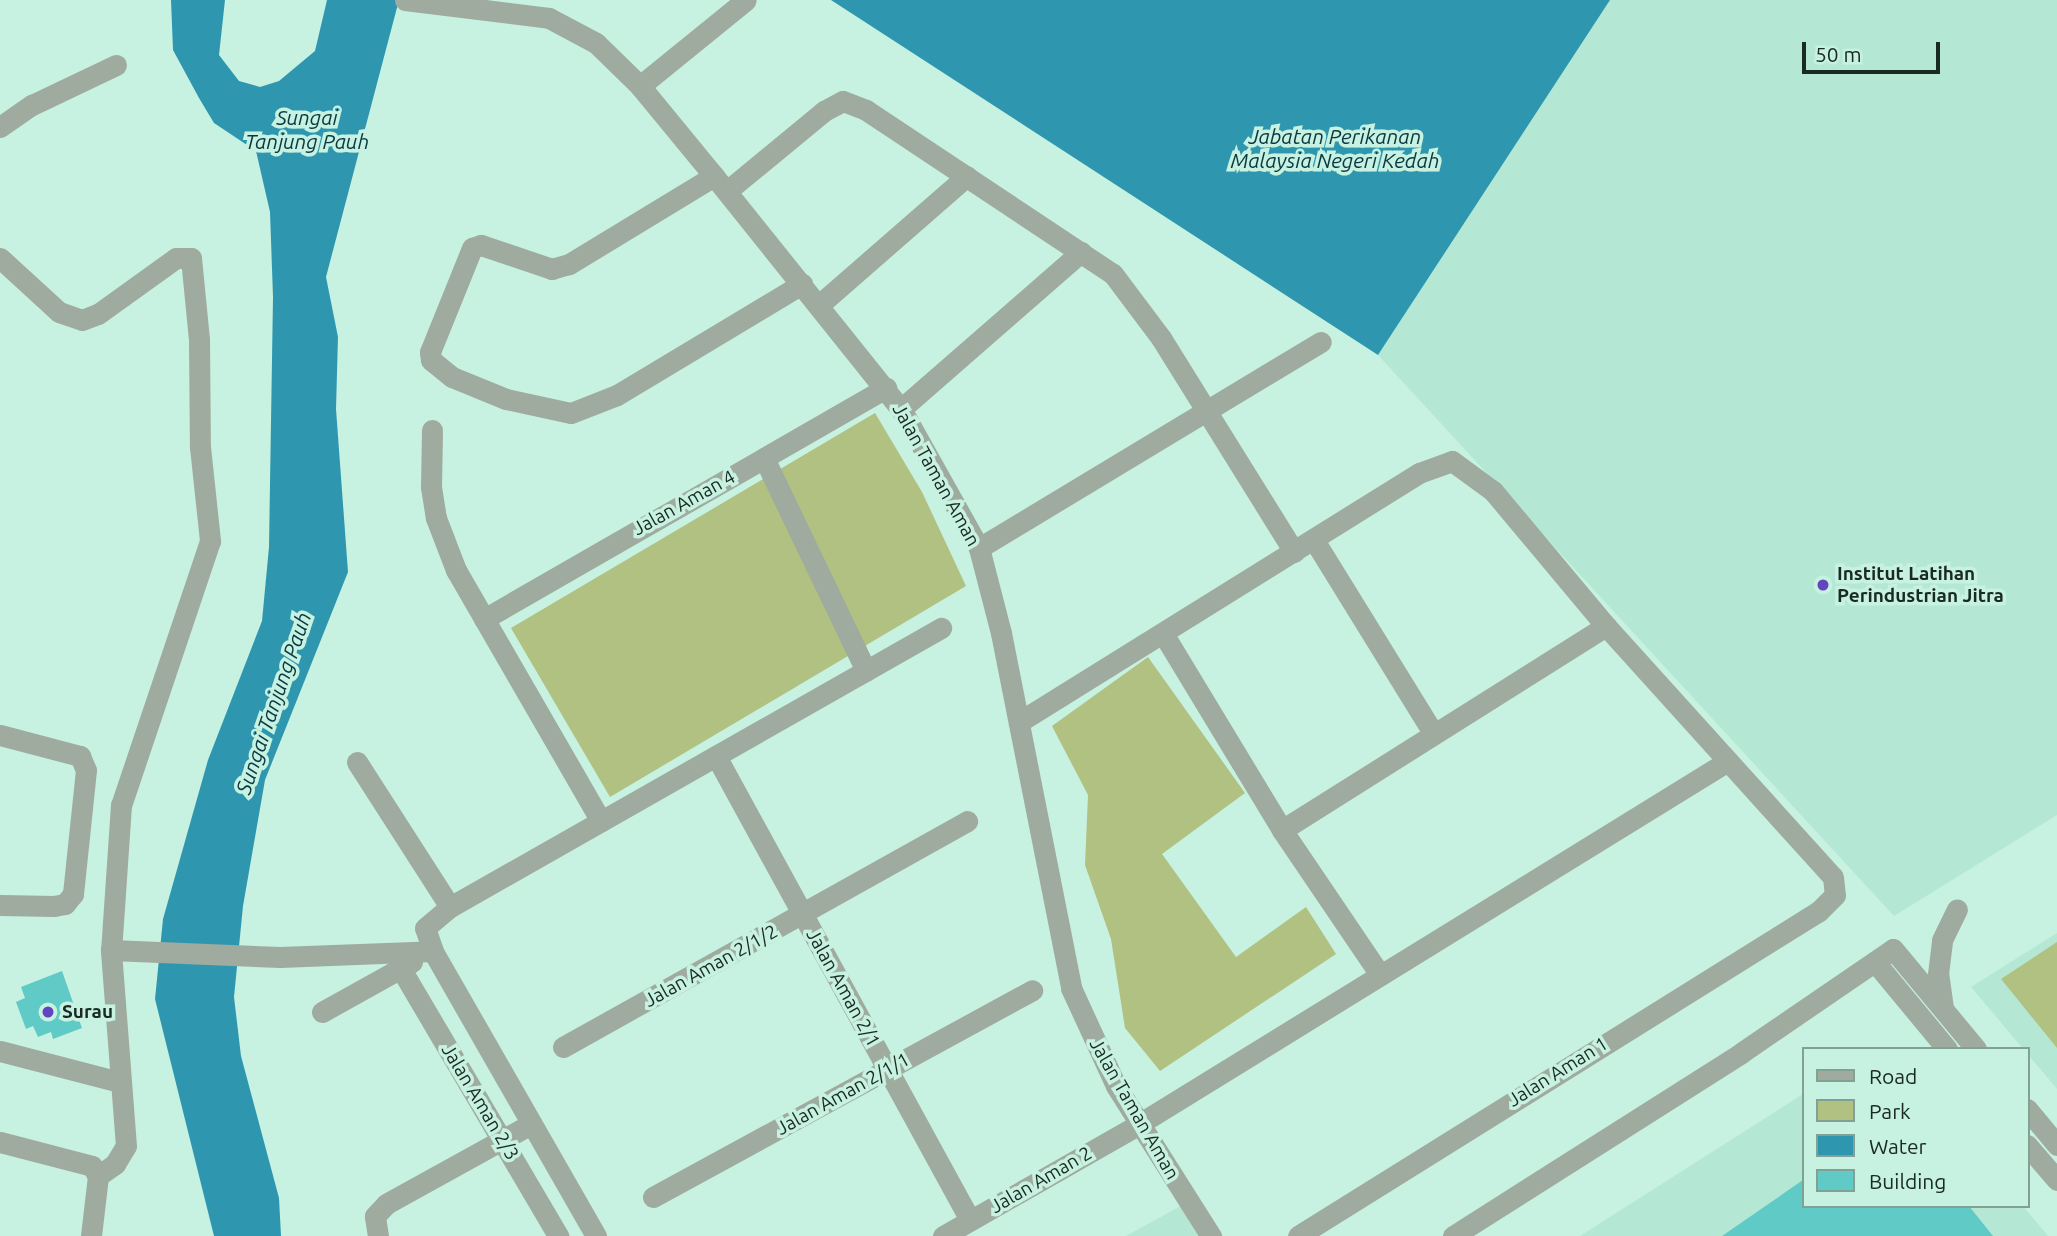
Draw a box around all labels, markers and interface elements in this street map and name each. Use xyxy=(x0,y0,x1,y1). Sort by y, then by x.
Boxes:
scale bar xyxy=(1805,28,1943,72)
text: 50 m xyxy=(1815,42,1862,66)
water label: Sungai Tanjung Pauh xyxy=(245,104,369,154)
water label: Jabatan Perikanan Malaysia Negeri Kedah xyxy=(1231,123,1439,173)
street label: Jalan Taman Aman xyxy=(887,400,985,550)
street label: Jalan Aman 4 xyxy=(629,466,739,540)
place label: Institut Latihan Perindustrian Jitra xyxy=(1837,563,2004,607)
marker: Institut Latihan Perindustrian Jitra xyxy=(1815,577,1831,593)
water label: Sungai Tanjung Pauh xyxy=(230,609,316,797)
street label: Jalan Aman 2/1/2 xyxy=(640,920,782,1012)
street label: Jalan Aman 2/1 xyxy=(801,925,885,1051)
place label: Surau xyxy=(62,1001,113,1023)
marker: Surau xyxy=(40,1004,56,1020)
street label: Jalan Aman 1 xyxy=(1504,1032,1612,1112)
street label: Jalan Taman Aman xyxy=(1084,1034,1184,1184)
street label: Jalan Aman 2/3 xyxy=(436,1040,524,1164)
legend xyxy=(1801,1047,2029,1208)
street label: Jalan Aman 2/1/1 xyxy=(772,1048,914,1140)
text: Road xyxy=(1869,1064,1917,1088)
text: Park xyxy=(1869,1099,1911,1123)
text: Water xyxy=(1869,1134,1927,1158)
street label: Jalan Aman 2 xyxy=(986,1142,1096,1218)
text: Building xyxy=(1869,1169,1946,1193)

